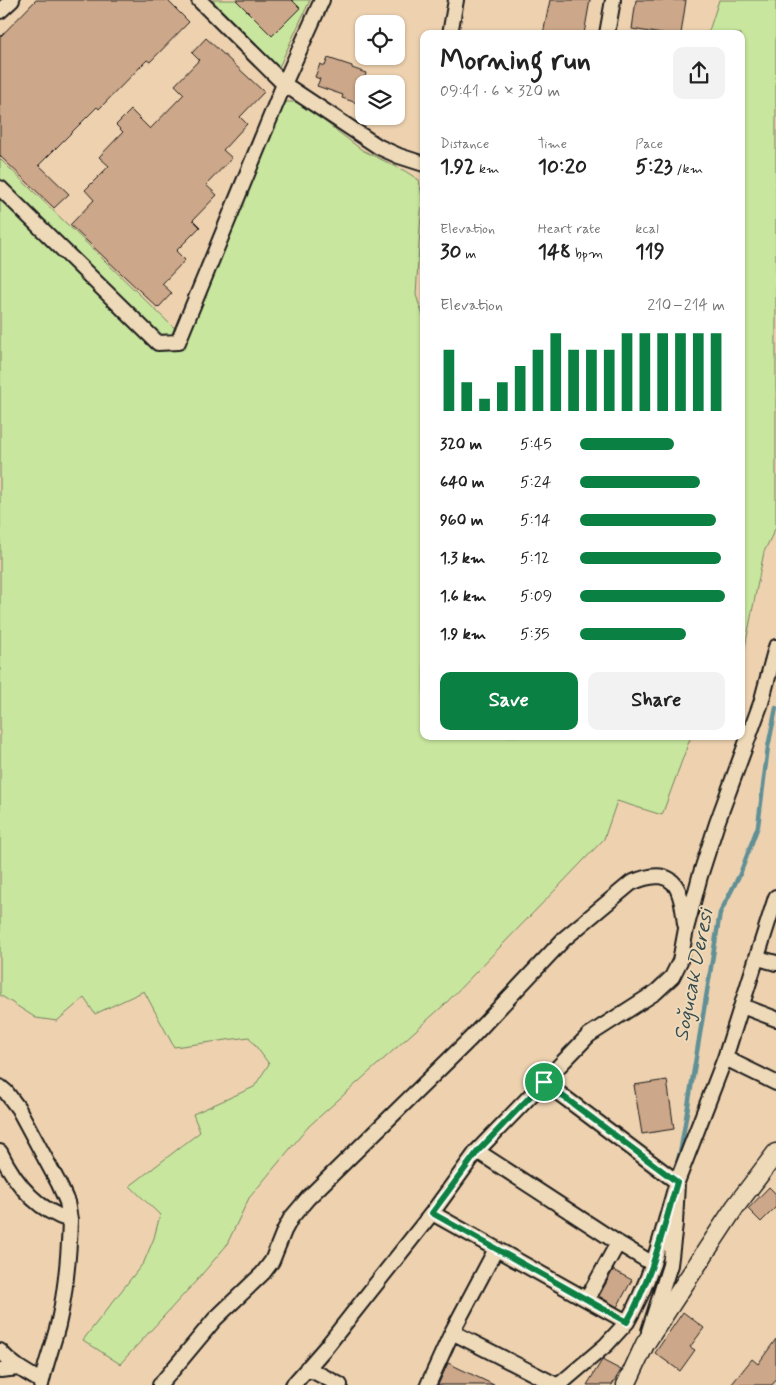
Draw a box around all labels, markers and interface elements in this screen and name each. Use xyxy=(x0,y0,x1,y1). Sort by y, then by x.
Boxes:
map controls xyxy=(355,15,405,125)
button: locate xyxy=(355,15,405,65)
text: Morning run xyxy=(440,43,591,80)
button: share xyxy=(673,47,725,99)
button: layers xyxy=(355,75,405,125)
text: 09:41 · 6 × 320 m xyxy=(440,81,560,102)
text: Distance xyxy=(440,135,489,153)
text: Time xyxy=(538,135,567,153)
text: Pace xyxy=(635,135,663,153)
text: 1.92 xyxy=(440,153,475,181)
text: 10:20 xyxy=(538,153,587,181)
text: 5:23 xyxy=(635,153,673,181)
text: km xyxy=(475,160,499,178)
text: /km xyxy=(673,160,703,178)
text: Elevation xyxy=(440,220,495,238)
text: Heart rate xyxy=(538,220,601,238)
text: kcal xyxy=(635,220,659,238)
text: 30 xyxy=(440,238,462,266)
text: 148 xyxy=(538,238,571,266)
text: 119 xyxy=(635,238,665,266)
text: m xyxy=(462,245,476,263)
text: bpm xyxy=(571,245,603,263)
text: Elevation xyxy=(440,295,503,316)
text: 210–214 m xyxy=(647,295,725,316)
text: 320 m xyxy=(440,434,482,455)
text: 5:45 xyxy=(520,434,552,455)
text: 640 m xyxy=(440,472,485,493)
text: 5:24 xyxy=(520,472,551,493)
text: 960 m xyxy=(440,510,483,531)
text: 5:14 xyxy=(520,510,551,531)
text: 1.3 km xyxy=(440,548,485,569)
text: 5:12 xyxy=(520,548,549,569)
text: 1.6 km xyxy=(440,586,486,607)
text: 5:09 xyxy=(520,586,552,607)
text: 1.9 km xyxy=(440,624,486,645)
text: 5:35 xyxy=(520,624,550,645)
button: Save xyxy=(440,672,578,730)
button: Share xyxy=(588,672,725,730)
water label: Soğucak Deresi xyxy=(667,905,721,1043)
pin xyxy=(523,1061,565,1103)
icon: arrive xyxy=(530,1068,558,1096)

